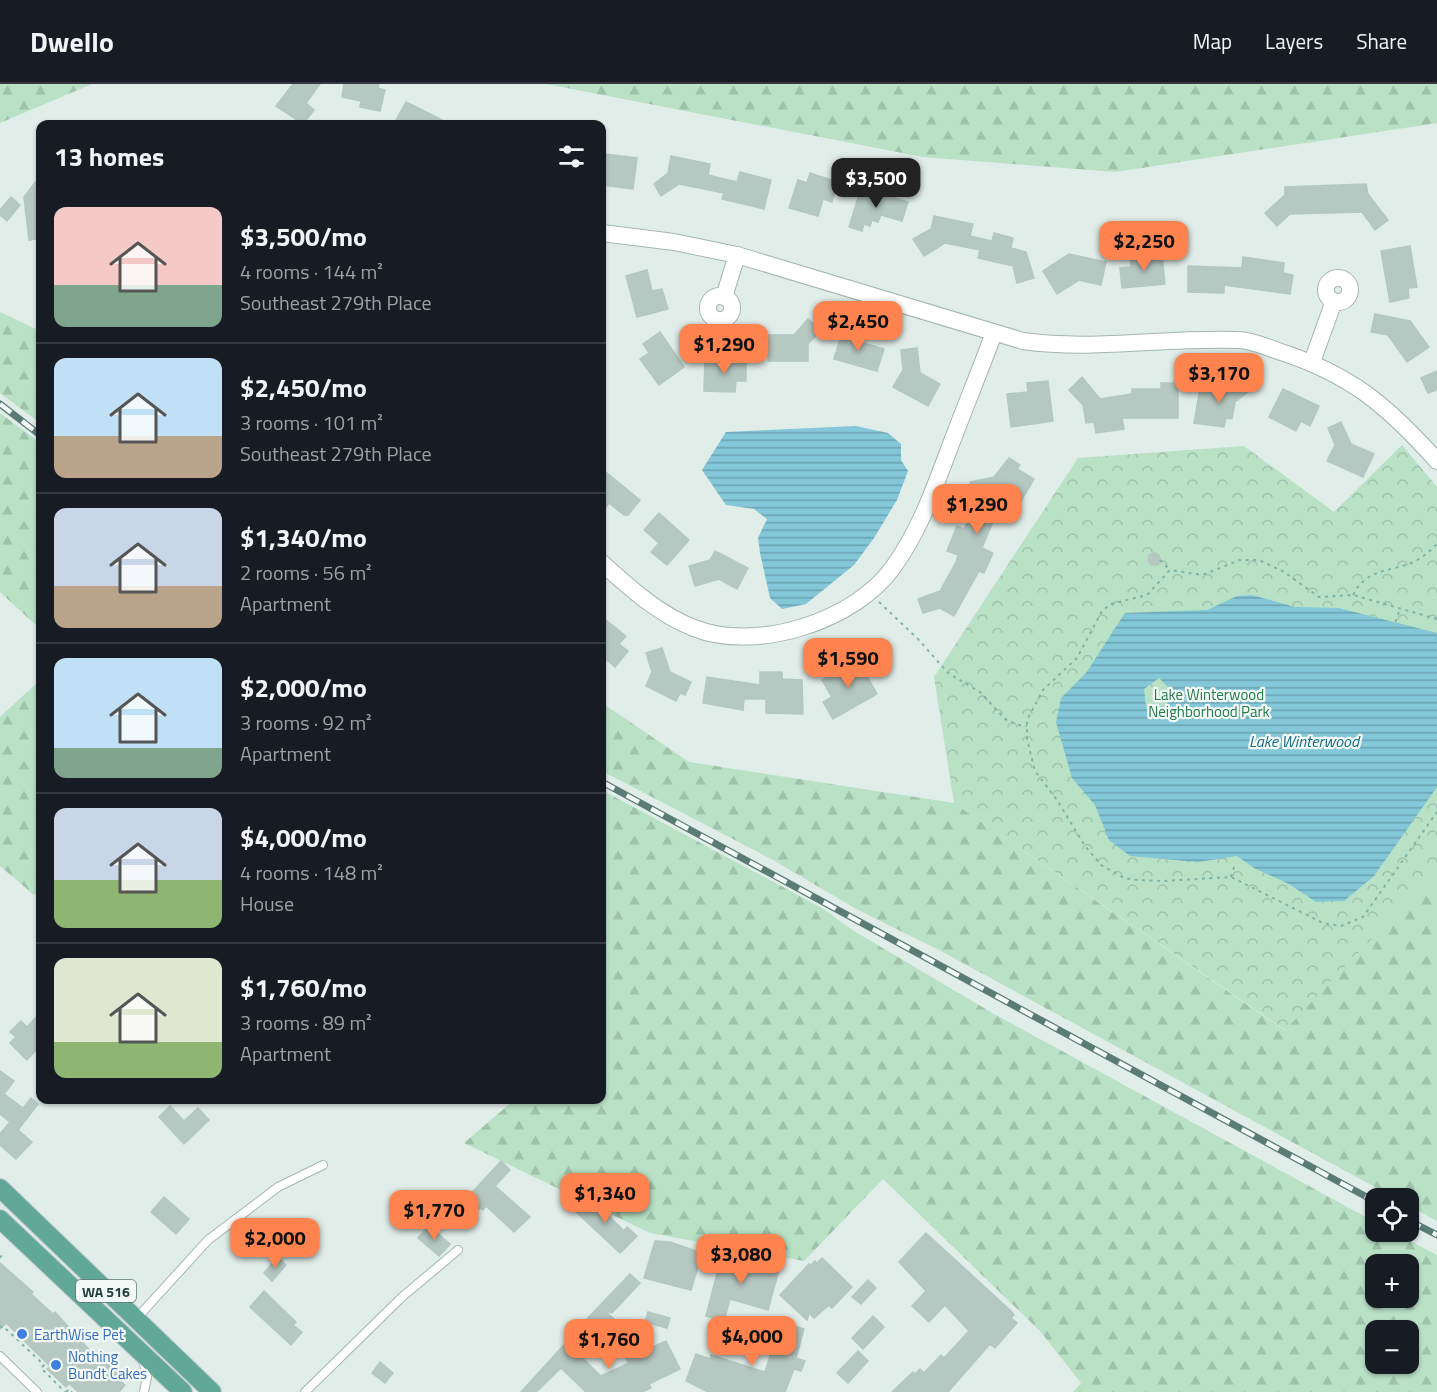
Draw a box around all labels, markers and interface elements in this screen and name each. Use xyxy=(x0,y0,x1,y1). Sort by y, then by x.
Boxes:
text: Dwello xyxy=(30,20,114,63)
text: Map xyxy=(1193,25,1232,57)
text: Layers xyxy=(1265,25,1323,57)
text: Share xyxy=(1356,25,1407,57)
text: 13 homes xyxy=(54,137,164,176)
icon: filters xyxy=(555,140,588,173)
pin: $3,500 xyxy=(827,158,925,209)
text: $3,500 xyxy=(845,162,907,193)
text: $3,500/mo xyxy=(240,217,367,256)
pin: $2,250 xyxy=(1095,221,1193,272)
text: $2,250 xyxy=(1113,225,1175,256)
icon: home xyxy=(102,231,174,303)
text: 4 rooms · 144 m² xyxy=(240,256,383,287)
text: Southeast 279th Place xyxy=(240,287,432,318)
pin: $2,450 xyxy=(809,301,907,352)
text: $2,450 xyxy=(827,305,889,336)
pin: $1,290 xyxy=(675,324,773,375)
text: $1,290 xyxy=(693,328,755,359)
pin: $3,170 xyxy=(1170,353,1268,404)
text: $3,170 xyxy=(1188,357,1250,388)
text: $2,450/mo xyxy=(240,368,367,407)
icon: home xyxy=(102,382,174,454)
text: 3 rooms · 101 m² xyxy=(240,407,383,438)
text: Southeast 279th Place xyxy=(240,438,432,469)
pin: $1,290 xyxy=(928,484,1026,535)
text: $1,290 xyxy=(946,488,1008,519)
text: $1,340/mo xyxy=(240,518,367,557)
icon: home xyxy=(102,532,174,604)
text: 2 rooms · 56 m² xyxy=(240,557,372,588)
text: Apartment xyxy=(240,588,331,619)
pin: $1,590 xyxy=(799,638,897,689)
text: $1,590 xyxy=(817,642,879,673)
text: $2,000/mo xyxy=(240,668,367,707)
icon: home xyxy=(102,682,174,754)
park label: Lake Winterwood Neighborhood Park xyxy=(1148,683,1270,723)
text: 3 rooms · 92 m² xyxy=(240,707,372,738)
water label: Lake Winterwood xyxy=(1249,729,1361,753)
text: Apartment xyxy=(240,738,331,769)
text: $4,000/mo xyxy=(240,818,367,857)
icon: home xyxy=(102,832,174,904)
text: 4 rooms · 148 m² xyxy=(240,857,383,888)
text: House xyxy=(240,888,294,919)
text: $1,760/mo xyxy=(240,968,367,1007)
icon: home xyxy=(102,982,174,1054)
text: 3 rooms · 89 m² xyxy=(240,1007,372,1038)
text: Apartment xyxy=(240,1038,331,1069)
pin: $1,340 xyxy=(556,1173,654,1224)
text: $1,340 xyxy=(574,1177,636,1208)
map controls xyxy=(1365,1188,1419,1374)
button: locate xyxy=(1365,1188,1419,1242)
pin: $1,770 xyxy=(385,1190,483,1241)
text: $1,770 xyxy=(403,1194,465,1225)
pin: $2,000 xyxy=(226,1218,324,1269)
text: $2,000 xyxy=(244,1222,306,1253)
pin: $3,080 xyxy=(692,1234,790,1285)
text: $3,080 xyxy=(710,1238,772,1269)
button: + xyxy=(1365,1254,1419,1308)
road number: WA 516 xyxy=(76,1280,136,1302)
pin: $4,000 xyxy=(703,1316,801,1367)
pin: $1,760 xyxy=(560,1319,658,1370)
text: $4,000 xyxy=(721,1320,783,1351)
button: − xyxy=(1365,1320,1419,1374)
place label: EarthWise Pet xyxy=(34,1323,125,1346)
text: $1,760 xyxy=(578,1323,640,1354)
marker: EarthWise Pet xyxy=(15,1327,29,1341)
place label: Nothing Bundt Cakes xyxy=(68,1345,147,1385)
marker: Nothing Bundt Cakes xyxy=(49,1358,63,1372)

